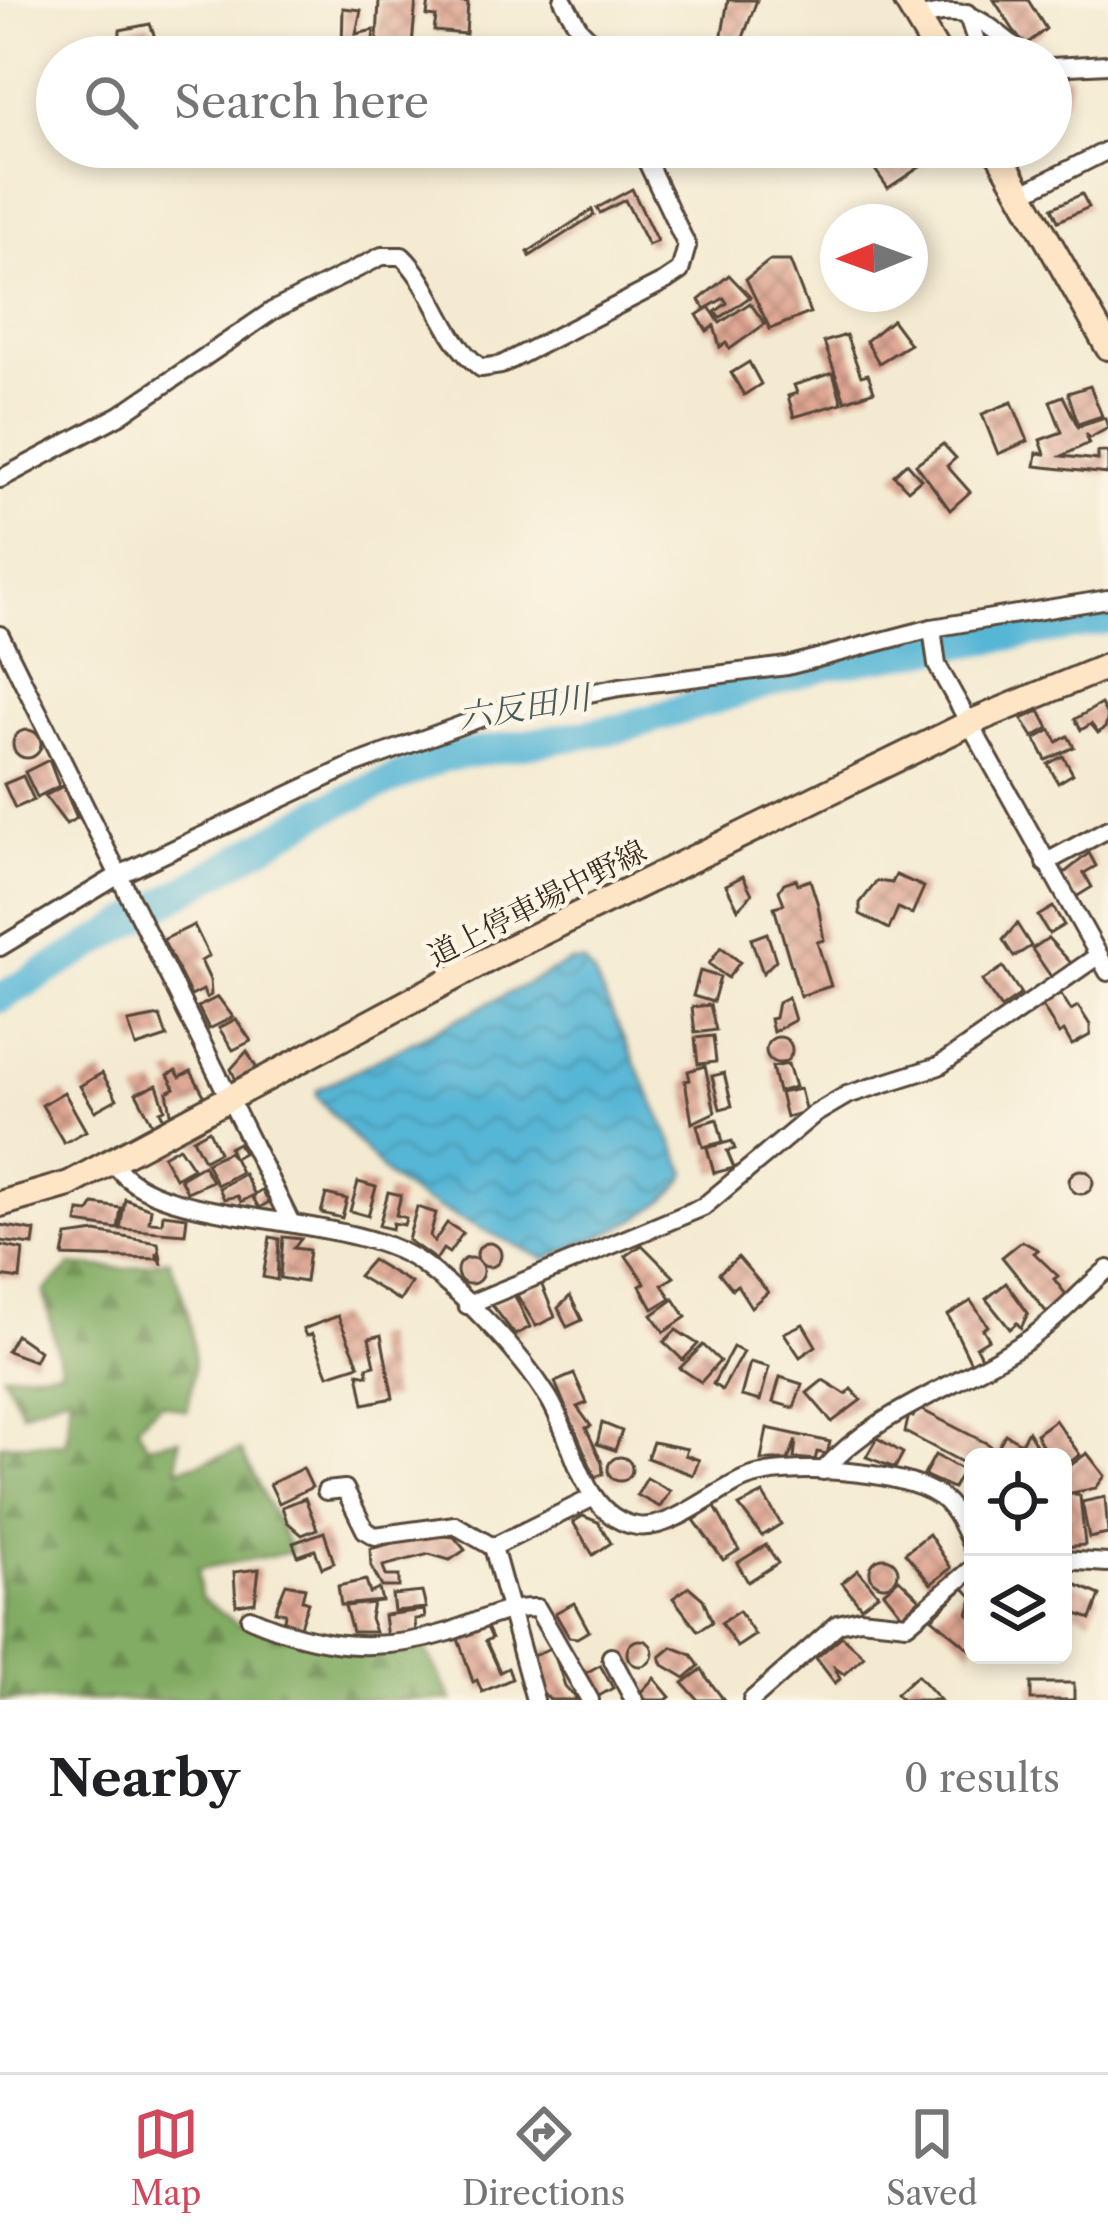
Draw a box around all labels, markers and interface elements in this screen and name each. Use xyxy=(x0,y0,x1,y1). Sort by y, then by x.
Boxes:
search box xyxy=(36,36,1072,168)
icon: search xyxy=(78,69,144,135)
text: Search here xyxy=(174,74,429,130)
north arrow xyxy=(820,204,928,312)
water label: 六反田川 xyxy=(456,676,595,738)
street label: 道上停車場中野線 xyxy=(422,832,652,974)
map controls xyxy=(964,1448,1072,1664)
button: locate xyxy=(964,1448,1072,1556)
button: layers xyxy=(964,1556,1072,1664)
text: Nearby xyxy=(48,1747,240,1809)
text: 0 results xyxy=(904,1754,1060,1802)
tab: Map xyxy=(130,2101,201,2214)
tab: Directions xyxy=(462,2101,625,2214)
tab: Saved xyxy=(886,2101,978,2214)

